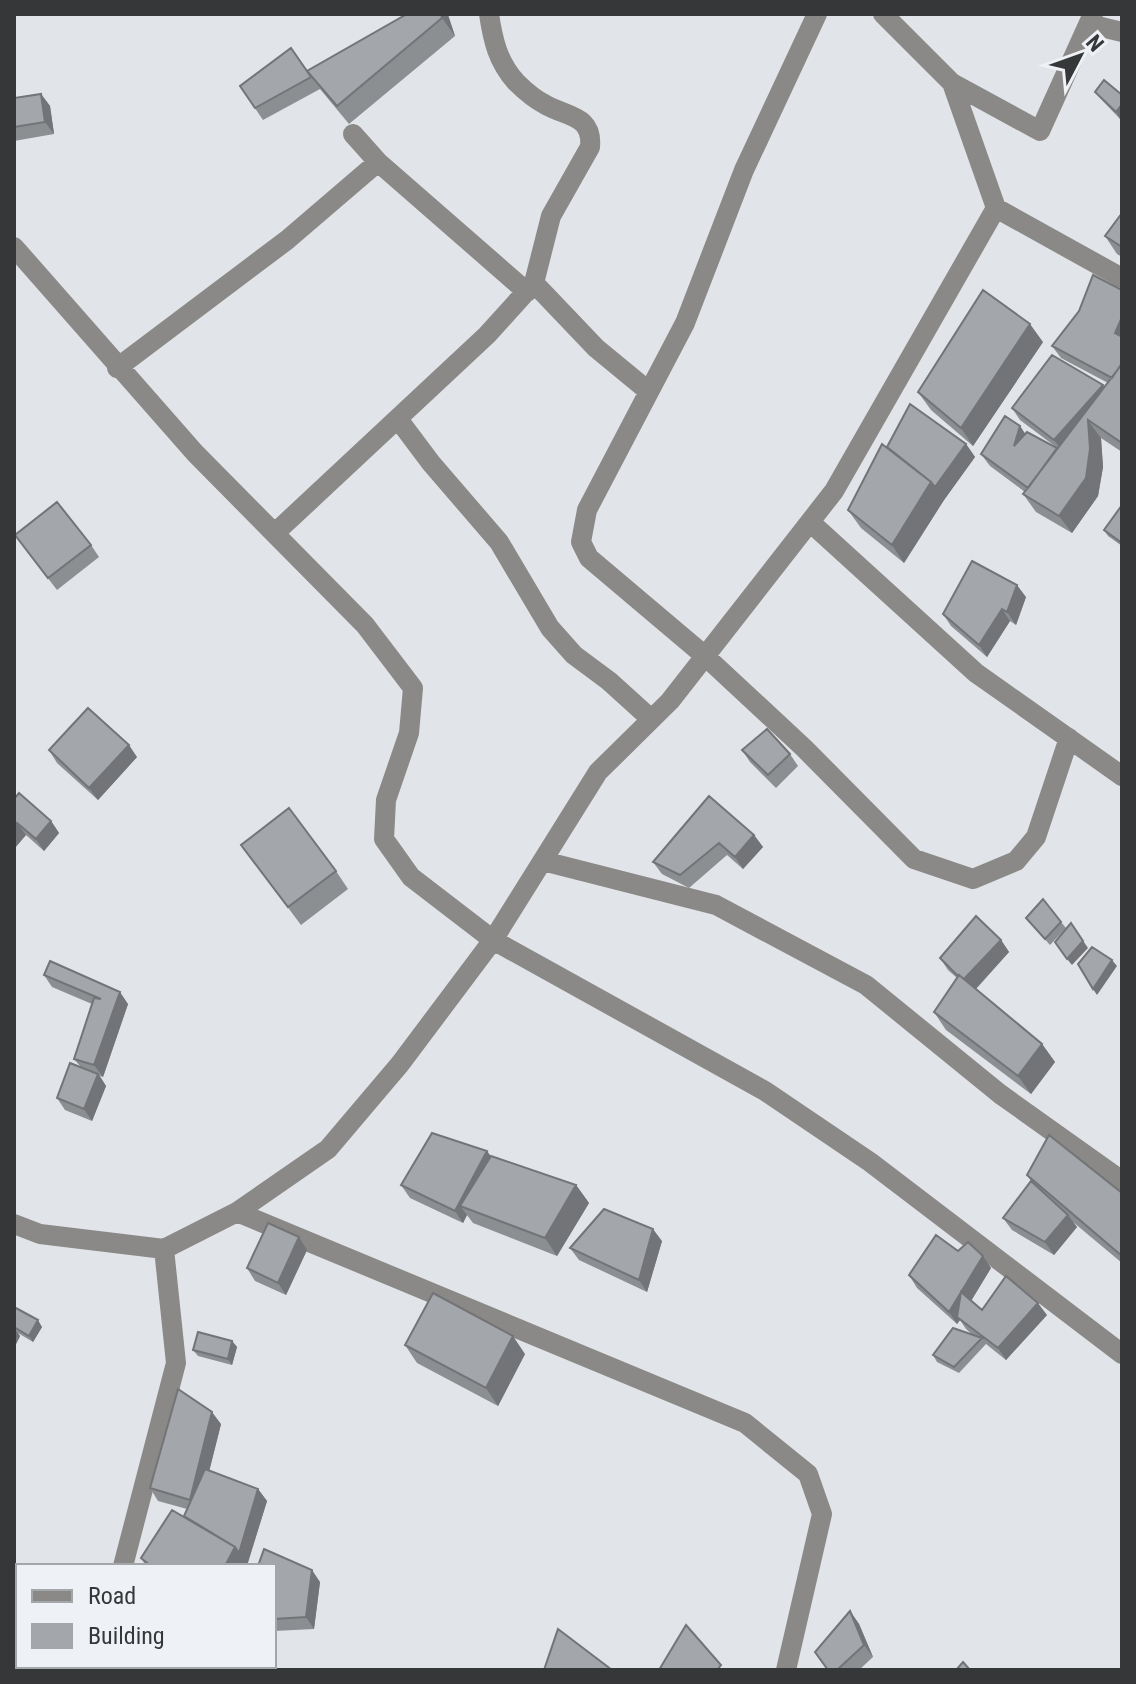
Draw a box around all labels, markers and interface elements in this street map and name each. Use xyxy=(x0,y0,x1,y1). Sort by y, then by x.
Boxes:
north arrow xyxy=(1040,16,1120,96)
text: N xyxy=(1081,30,1109,56)
legend xyxy=(16,1564,276,1668)
text: Road xyxy=(88,1582,136,1610)
text: Building xyxy=(88,1622,165,1650)

